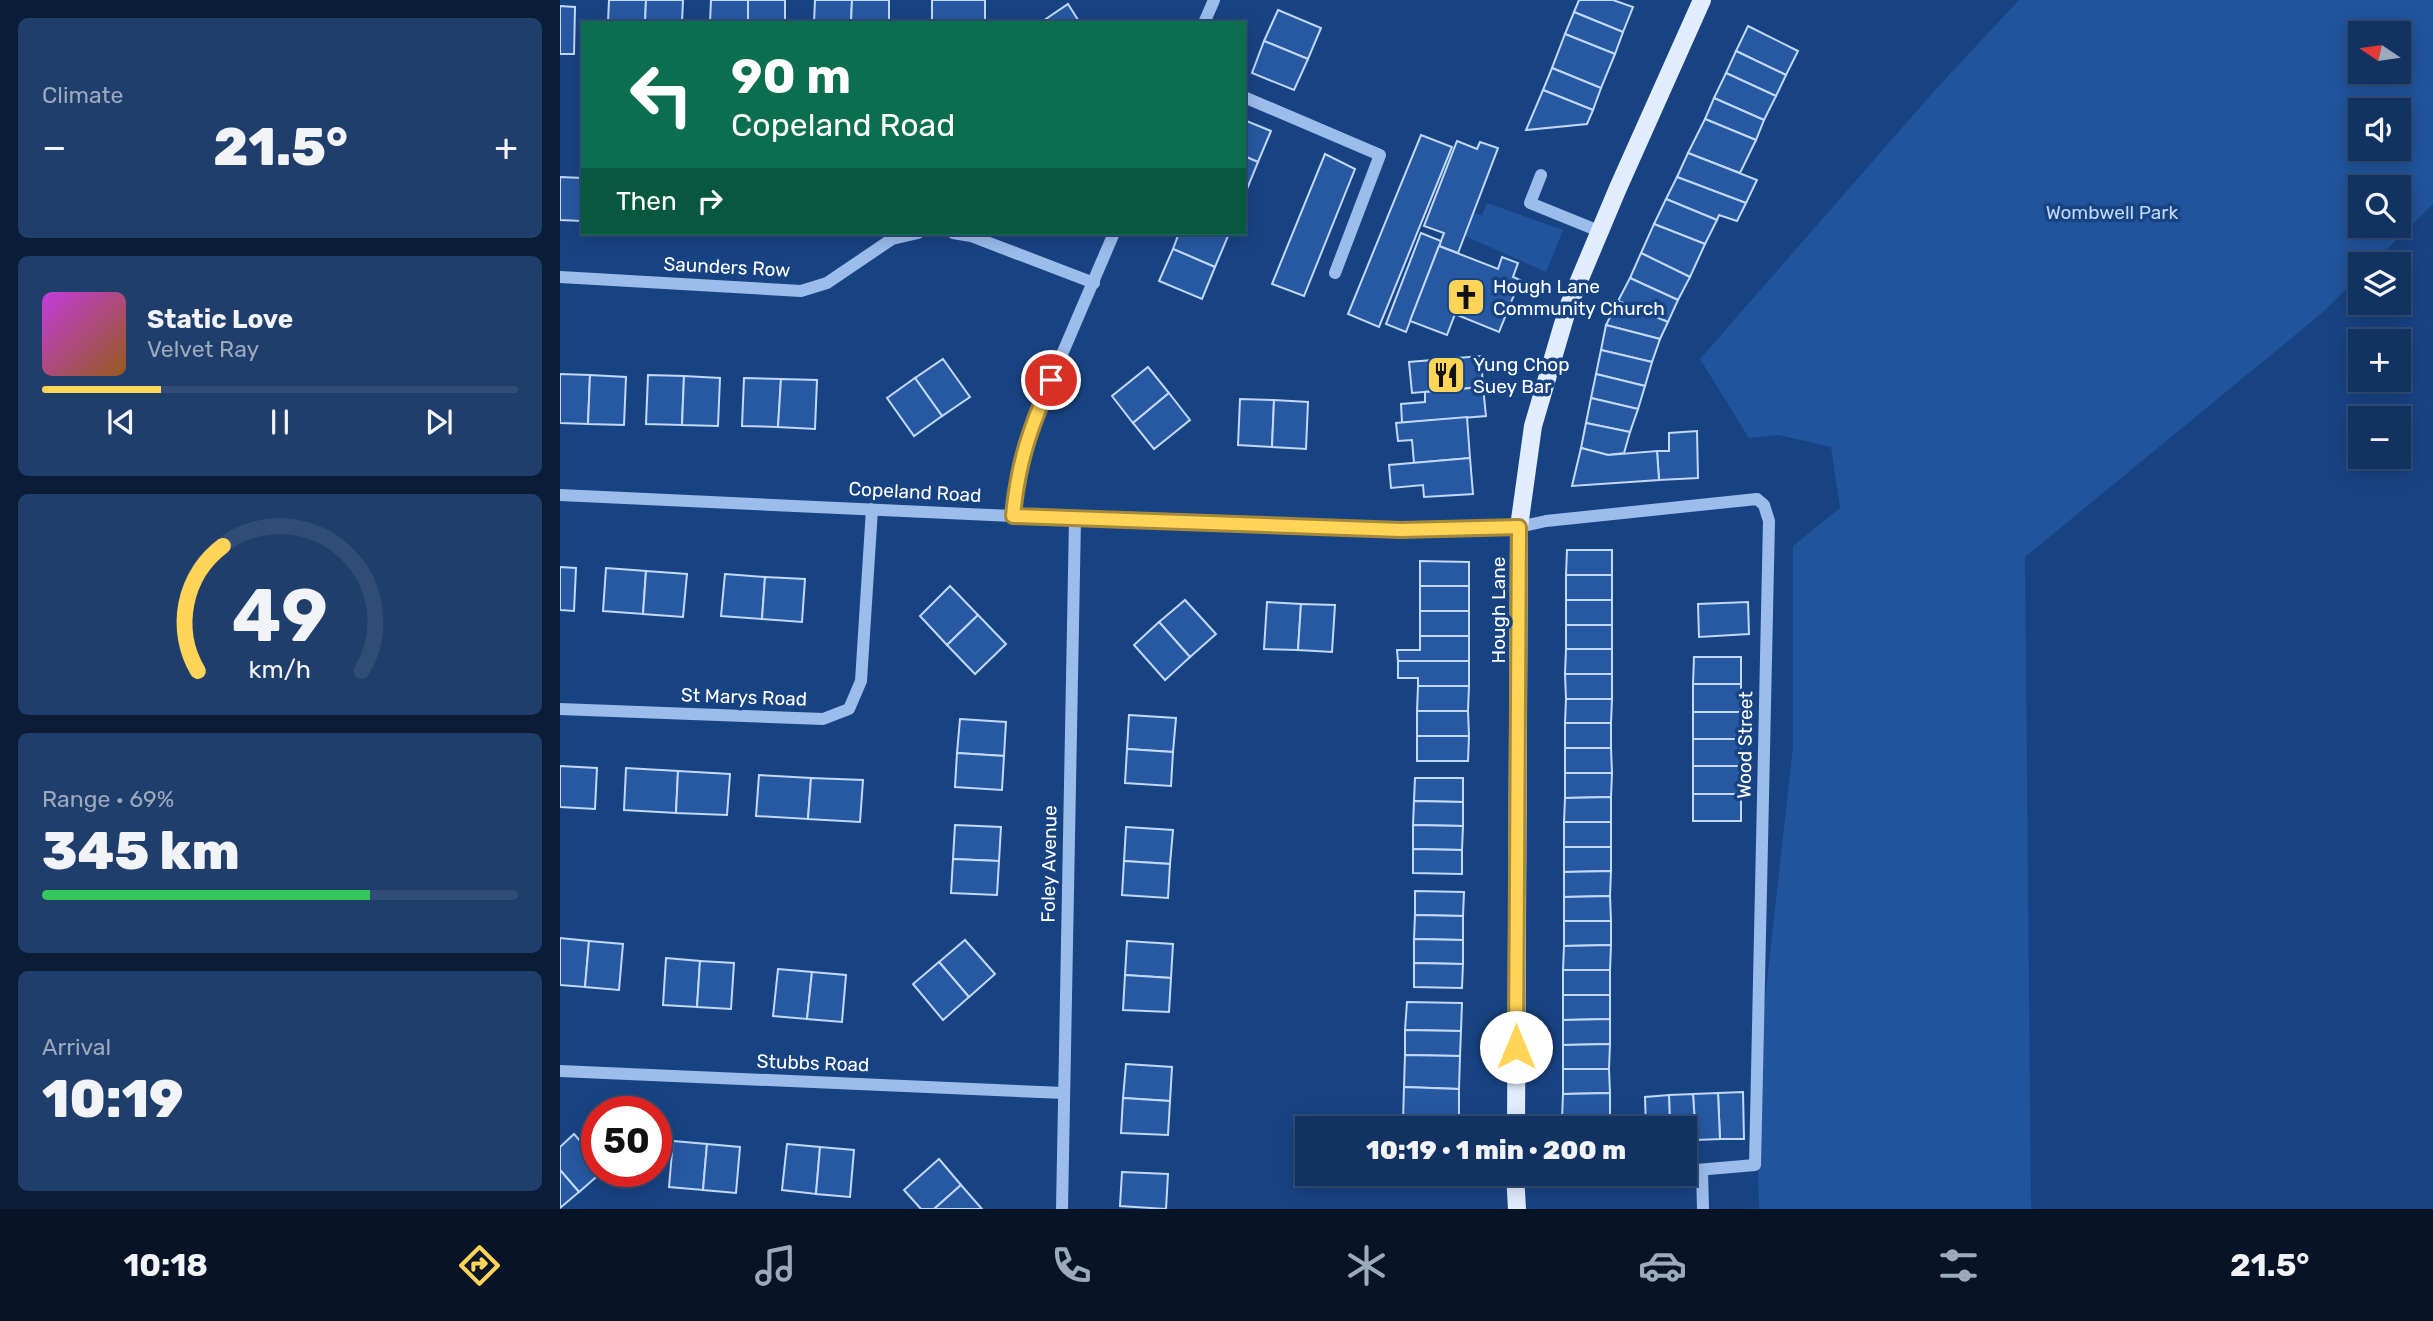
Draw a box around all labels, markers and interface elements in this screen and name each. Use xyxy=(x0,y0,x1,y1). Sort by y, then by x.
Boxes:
north arrow xyxy=(2348,21,2412,84)
map controls xyxy=(2348,21,2411,469)
text: 90 m xyxy=(731,47,851,105)
icon: left xyxy=(616,49,707,140)
text: Climate xyxy=(42,81,123,109)
button: sound xyxy=(2348,98,2411,161)
text: Copeland Road xyxy=(731,106,955,144)
text: 21.5° xyxy=(213,116,348,178)
text: − xyxy=(42,124,67,170)
text: + xyxy=(494,124,518,170)
button: search xyxy=(2348,175,2411,238)
icon: right xyxy=(691,182,729,220)
text: Then xyxy=(616,186,677,217)
park label: Wombwell Park xyxy=(2046,201,2179,224)
street label: Saunders Row xyxy=(663,252,791,282)
button: layers xyxy=(2348,252,2411,315)
place label: Hough Lane Community Church xyxy=(1493,275,1665,320)
church icon: Hough Lane Community Church xyxy=(1445,276,1487,318)
text: Static Love xyxy=(147,304,293,335)
button: + xyxy=(2348,329,2411,392)
text: Velvet Ray xyxy=(147,335,259,363)
pin xyxy=(1021,350,1081,410)
place label: Yung Chop Suey Bar xyxy=(1473,353,1569,398)
restaurant icon: Yung Chop Suey Bar xyxy=(1425,354,1467,396)
icon: arrive xyxy=(1032,361,1070,399)
icon: previous xyxy=(102,403,140,441)
icon: pause xyxy=(261,403,299,441)
icon: next xyxy=(420,403,458,441)
button: − xyxy=(2348,406,2411,469)
street label: Copeland Road xyxy=(848,477,982,507)
street label: Hough Lane xyxy=(1487,557,1510,663)
text: 49 xyxy=(232,573,328,659)
text: km/h xyxy=(249,654,311,683)
street label: St Marys Road xyxy=(681,683,807,711)
street label: Wood Street xyxy=(1733,690,1757,799)
text: Range · 69% xyxy=(42,785,174,813)
street label: Foley Avenue xyxy=(1036,805,1062,923)
text: 345 km xyxy=(42,820,240,882)
position arrow xyxy=(1479,1010,1553,1084)
text: Arrival xyxy=(42,1033,111,1061)
street label: Stubbs Road xyxy=(756,1050,870,1076)
text: 10:19 xyxy=(42,1068,184,1130)
speed limit sign: 50 xyxy=(581,1096,672,1187)
text: 10:19 · 1 min · 200 m xyxy=(1366,1135,1626,1166)
icon: directions xyxy=(455,1241,504,1290)
icon: music xyxy=(751,1241,800,1290)
icon: phone xyxy=(1047,1241,1096,1290)
icon: climate xyxy=(1342,1241,1391,1290)
icon: car xyxy=(1638,1241,1687,1290)
icon: filters xyxy=(1934,1241,1983,1290)
text: 10:18 xyxy=(123,1246,208,1284)
text: 21.5° xyxy=(2230,1246,2310,1284)

